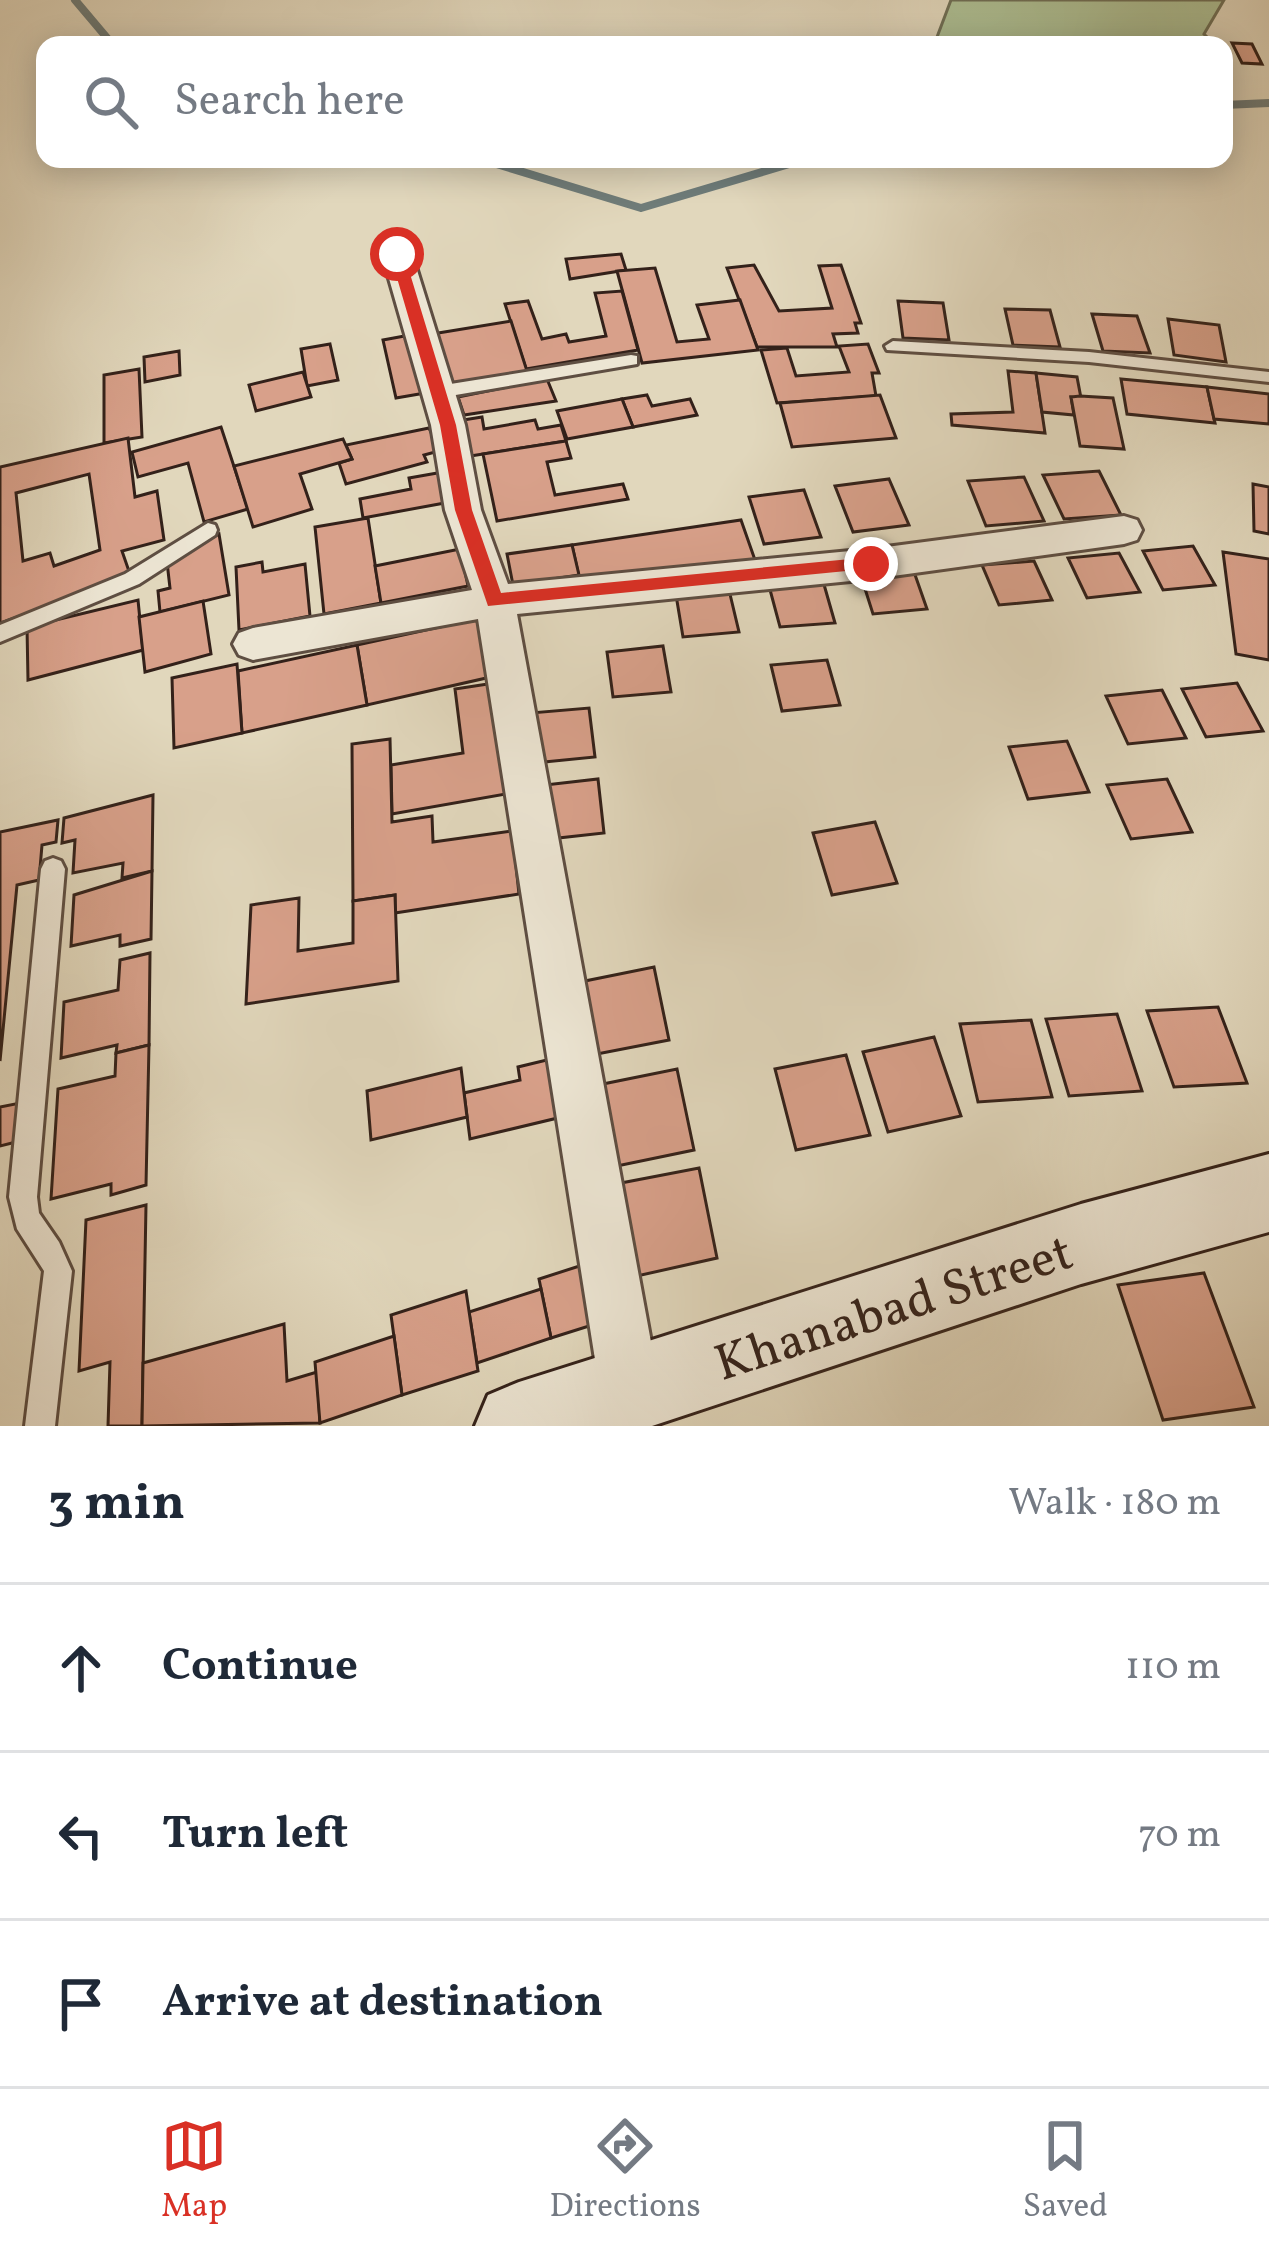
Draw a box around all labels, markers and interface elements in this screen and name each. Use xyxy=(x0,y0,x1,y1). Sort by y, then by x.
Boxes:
search box xyxy=(36,36,1233,168)
icon: search xyxy=(78,69,144,135)
text: Search here xyxy=(174,71,405,134)
route start xyxy=(370,227,424,281)
route end xyxy=(844,537,898,591)
street label: Khanabad Street xyxy=(706,1219,1082,1402)
text: 3 min xyxy=(48,1469,185,1540)
text: Walk · 180 m xyxy=(1008,1477,1221,1531)
icon: ahead xyxy=(48,1635,114,1701)
text: Continue xyxy=(162,1636,358,1699)
text: 110 m xyxy=(1125,1641,1221,1695)
icon: left xyxy=(48,1803,114,1869)
text: Turn left xyxy=(162,1804,348,1867)
text: 70 m xyxy=(1138,1809,1221,1863)
icon: arrive xyxy=(48,1971,114,2037)
text: Arrive at destination xyxy=(162,1972,603,2035)
tab: Map xyxy=(161,2113,227,2231)
tab: Directions xyxy=(549,2113,701,2231)
tab: Saved xyxy=(1023,2113,1108,2231)

